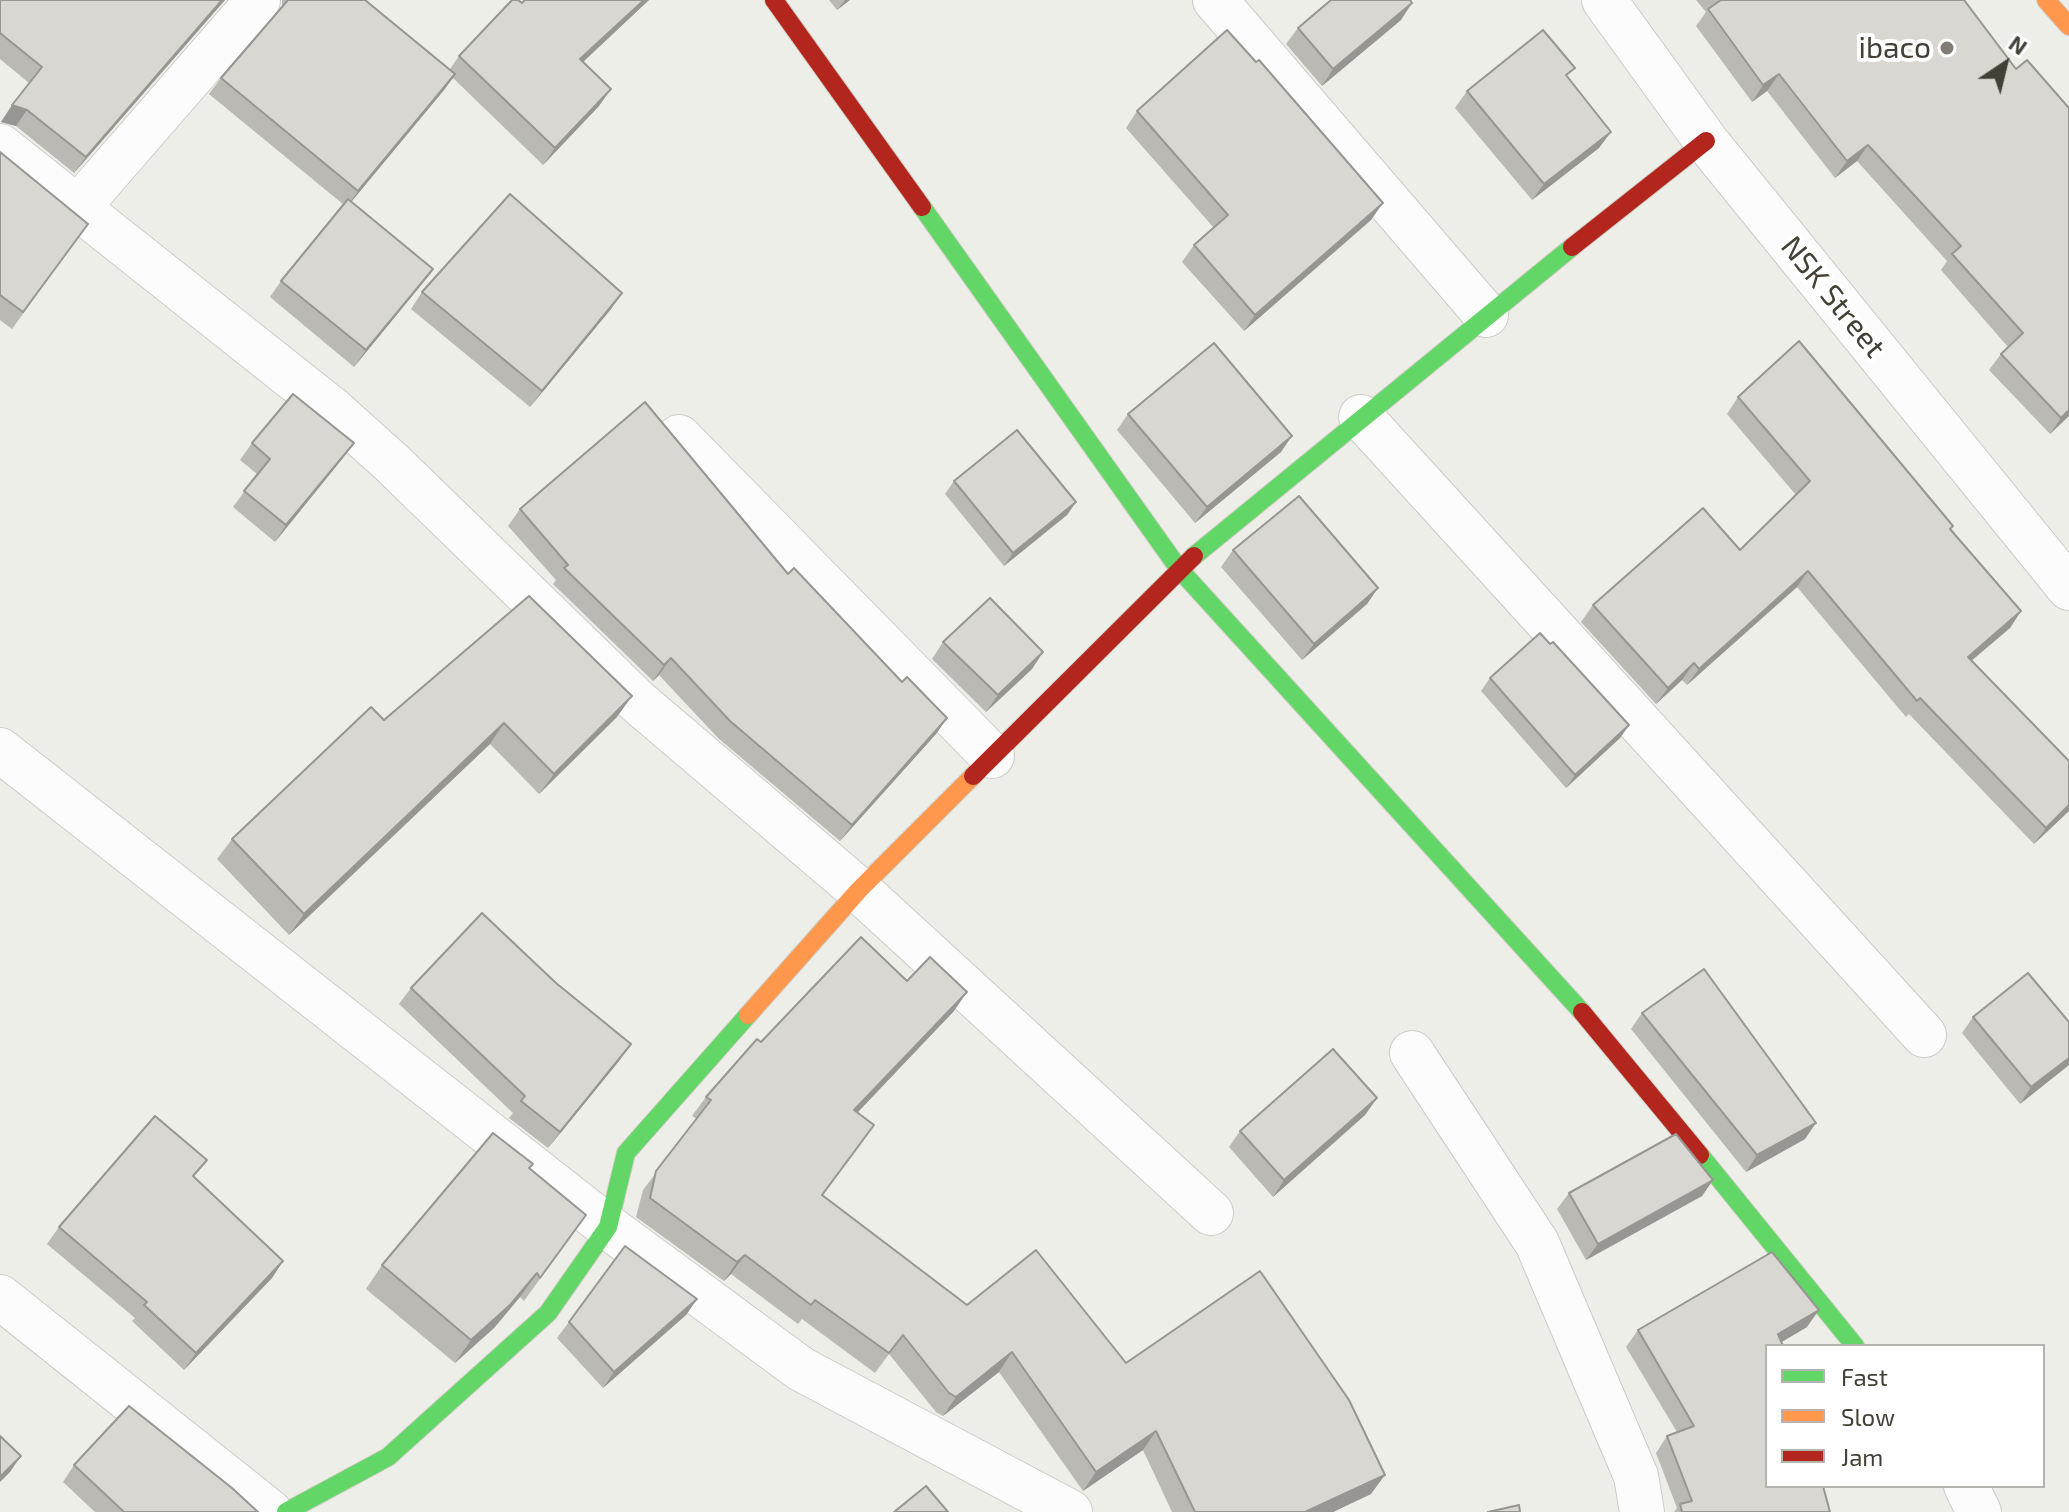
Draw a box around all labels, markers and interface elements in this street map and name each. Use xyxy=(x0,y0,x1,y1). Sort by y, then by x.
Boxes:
north arrow xyxy=(1965,24,2045,104)
text: N xyxy=(2005,29,2033,60)
place label: ibaco xyxy=(1859,30,1931,66)
marker: ibaco xyxy=(1938,39,1956,57)
street label: NSK Street xyxy=(1773,229,1893,365)
legend xyxy=(1765,1344,2045,1488)
text: Fast xyxy=(1841,1362,1888,1391)
text: Slow xyxy=(1841,1402,1895,1431)
text: Jam xyxy=(1841,1442,1883,1471)

